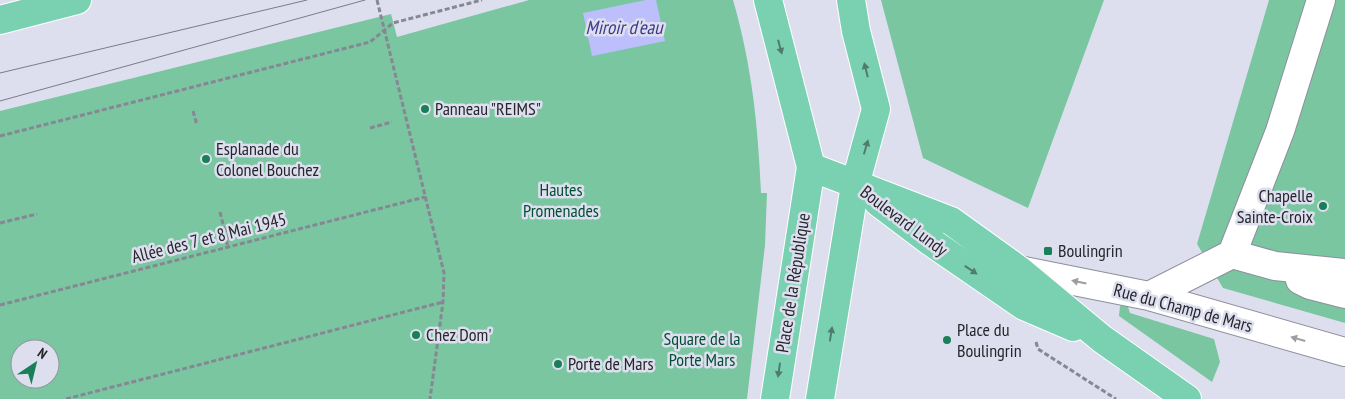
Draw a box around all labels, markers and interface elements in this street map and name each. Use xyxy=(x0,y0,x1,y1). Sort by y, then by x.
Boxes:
water label: Miroir d'eau xyxy=(586,15,664,39)
one-way arrow xyxy=(777,40,785,55)
one-way arrow xyxy=(862,63,870,78)
place label: Panneau "REIMS" xyxy=(435,97,541,120)
marker: Panneau "REIMS" xyxy=(419,103,431,115)
place label: Esplanade du Colonel Bouchez xyxy=(216,137,319,181)
one-way arrow xyxy=(862,139,870,154)
marker: Esplanade du Colonel Bouchez xyxy=(200,153,212,165)
park label: Hautes Promenades xyxy=(523,178,599,222)
street label: Boulevard Lundy xyxy=(856,180,953,261)
place label: Chapelle Sainte-Croix xyxy=(1237,184,1314,228)
marker: Chapelle Sainte-Croix xyxy=(1317,200,1329,212)
street label: Allée des 7 et 8 Mai 1945 xyxy=(129,207,289,268)
street label: Place de la République xyxy=(770,211,815,354)
place label: Boulingrin xyxy=(1058,239,1123,262)
marker: Boulingrin xyxy=(1042,245,1054,257)
one-way arrow xyxy=(964,265,978,275)
one-way arrow xyxy=(1071,278,1086,286)
street label: Rue du Champ de Mars xyxy=(1111,278,1255,337)
place label: Place du Boulingrin xyxy=(957,318,1022,362)
place label: Chez Dom' xyxy=(426,323,492,346)
one-way arrow xyxy=(827,325,835,341)
park label: Square de la Porte Mars xyxy=(663,327,741,371)
marker: Chez Dom' xyxy=(410,329,422,341)
marker: Place du Boulingrin xyxy=(941,334,953,346)
one-way arrow xyxy=(1290,335,1306,343)
north arrow xyxy=(10,339,60,389)
text: N xyxy=(34,344,51,363)
place label: Porte de Mars xyxy=(568,352,654,375)
marker: Porte de Mars xyxy=(552,358,564,370)
one-way arrow xyxy=(775,363,783,379)

